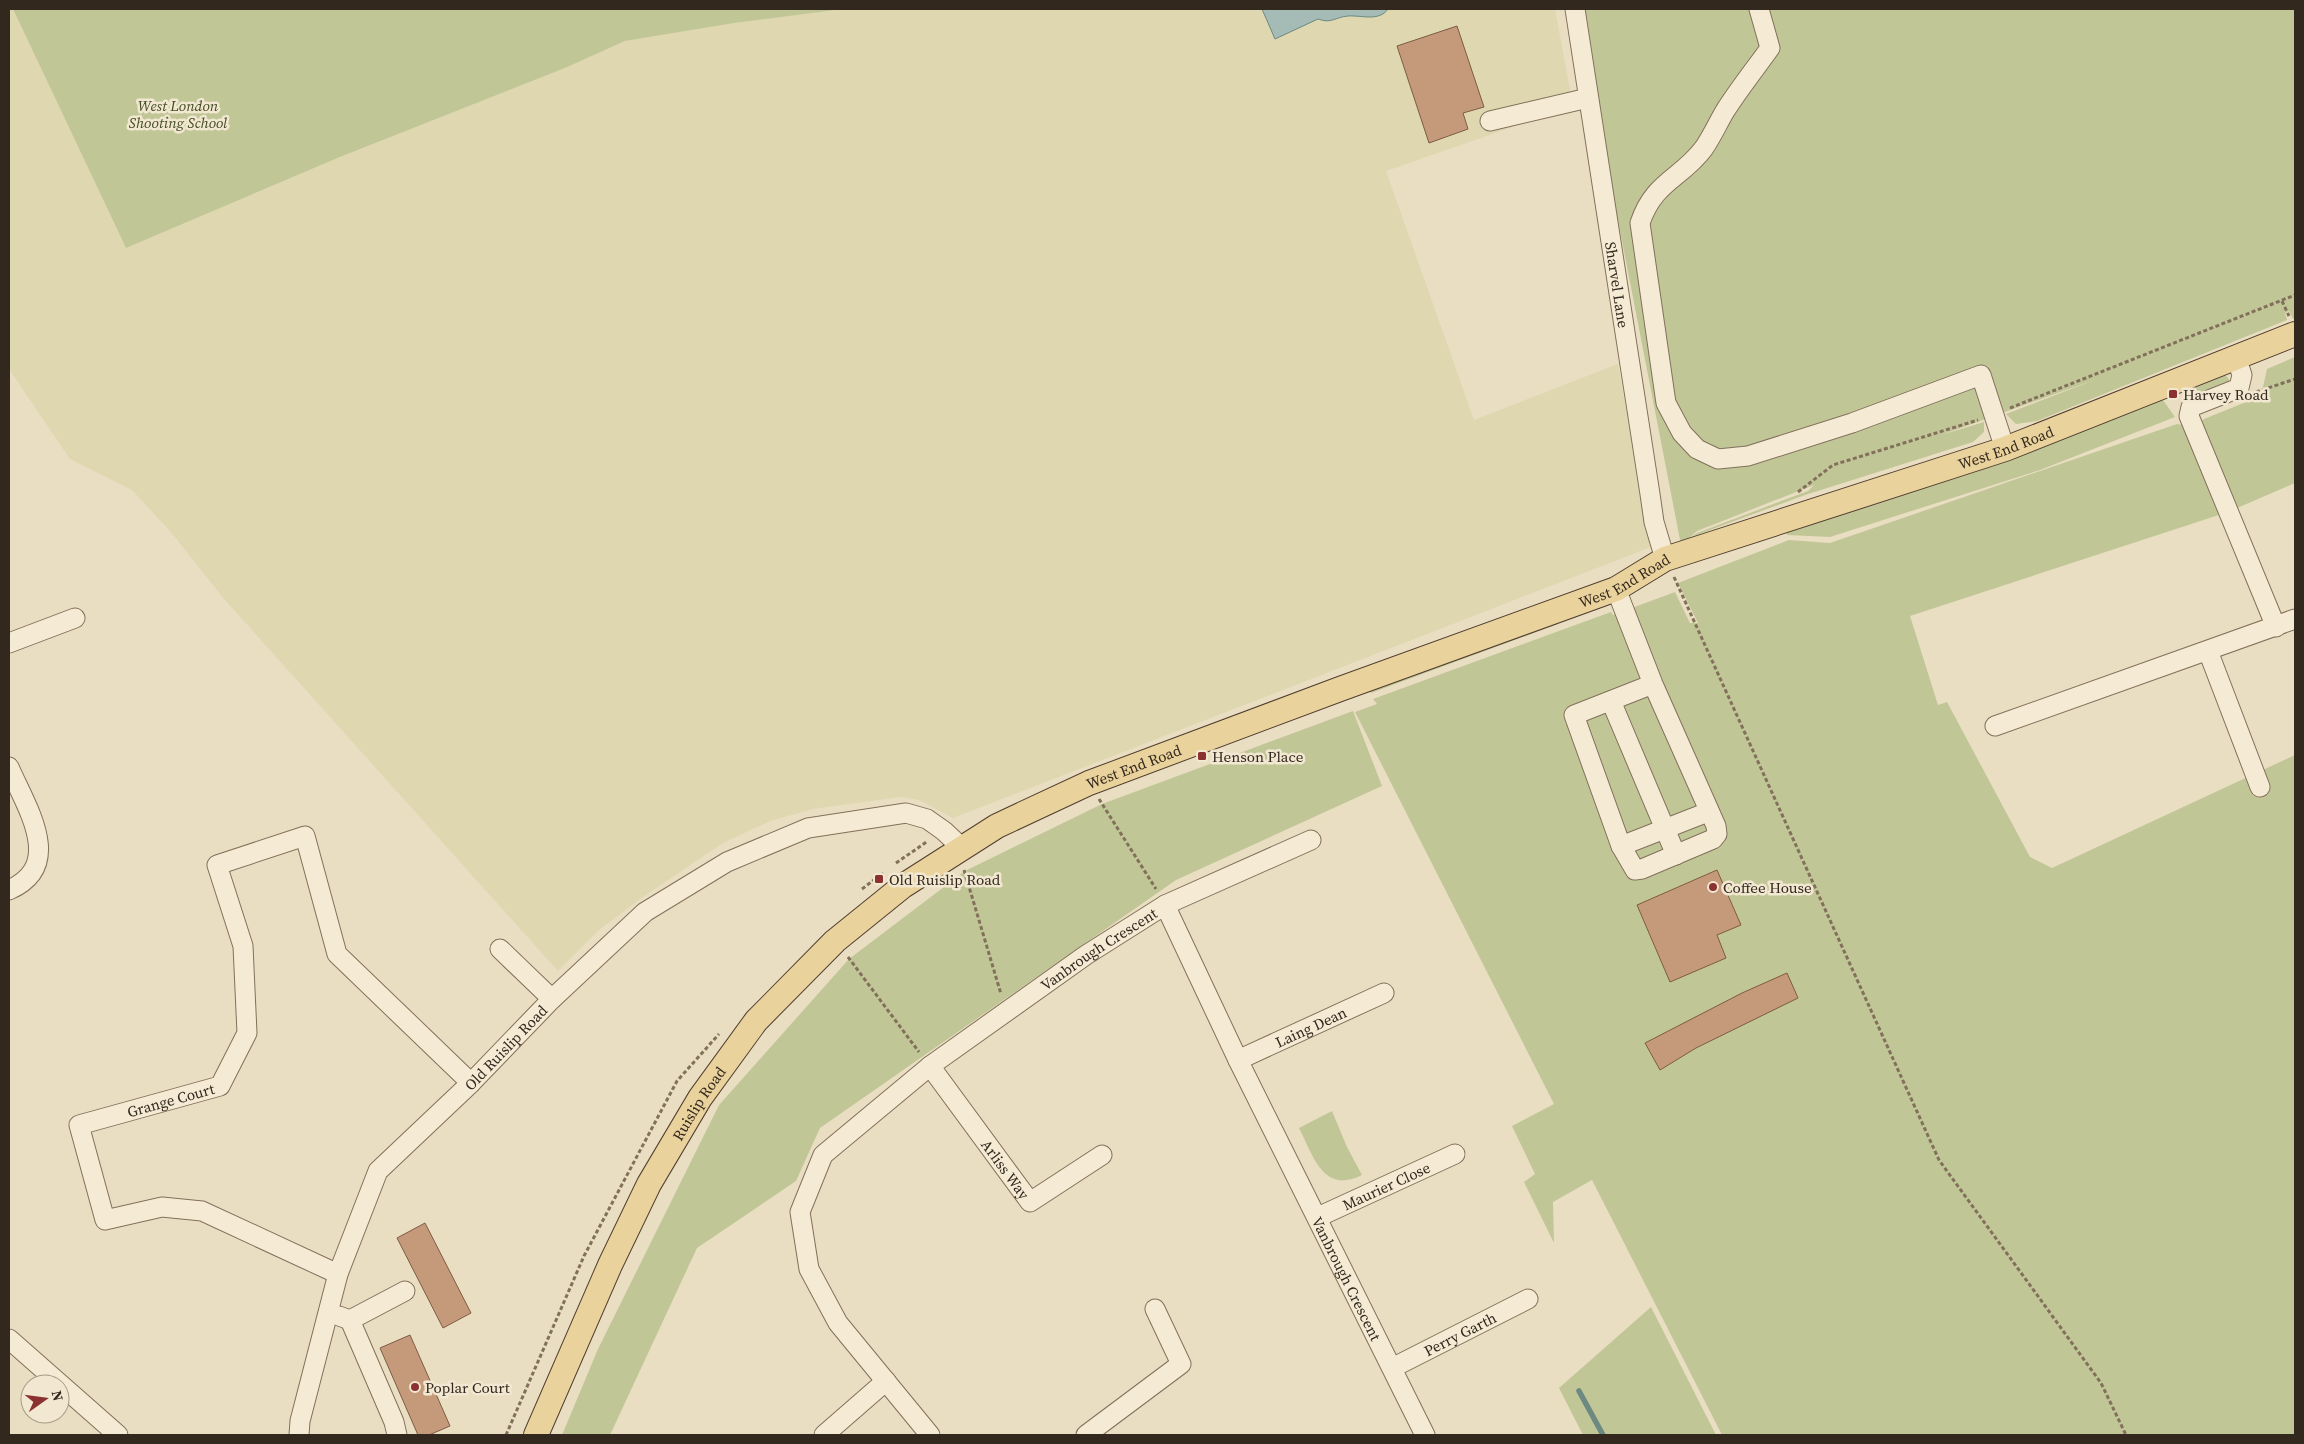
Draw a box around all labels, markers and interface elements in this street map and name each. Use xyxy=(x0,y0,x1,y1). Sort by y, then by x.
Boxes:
park label: West London Shooting School xyxy=(129,95,228,133)
street label: Sharvel Lane xyxy=(1601,240,1635,329)
place label: Harvey Road xyxy=(2183,384,2269,405)
marker: Harvey Road xyxy=(2167,388,2179,400)
street label: West End Road xyxy=(1955,420,2057,474)
street label: West End Road xyxy=(1576,548,1674,612)
street label: West End Road xyxy=(1083,739,1185,794)
place label: Henson Place xyxy=(1212,746,1304,767)
marker: Henson Place xyxy=(1196,750,1208,762)
place label: Old Ruislip Road xyxy=(889,869,1001,890)
marker: Old Ruislip Road xyxy=(873,873,885,885)
place label: Coffee House xyxy=(1723,877,1812,898)
marker: Coffee House xyxy=(1707,881,1719,893)
street label: Vanbrough Crescent xyxy=(1036,902,1161,995)
street label: Old Ruislip Road xyxy=(459,1000,552,1095)
street label: Laing Dean xyxy=(1272,1001,1350,1052)
street label: Ruislip Road xyxy=(667,1062,730,1144)
street label: Grange Court xyxy=(124,1078,217,1122)
street label: Arliss Way xyxy=(977,1135,1035,1204)
street label: Maurier Close xyxy=(1339,1156,1434,1215)
street label: Vanbrough Crescent xyxy=(1307,1213,1387,1344)
street label: Perry Garth xyxy=(1420,1306,1500,1361)
north arrow xyxy=(20,1374,70,1424)
place label: Poplar Court xyxy=(425,1377,510,1398)
marker: Poplar Court xyxy=(409,1381,421,1393)
text: N xyxy=(47,1388,69,1403)

